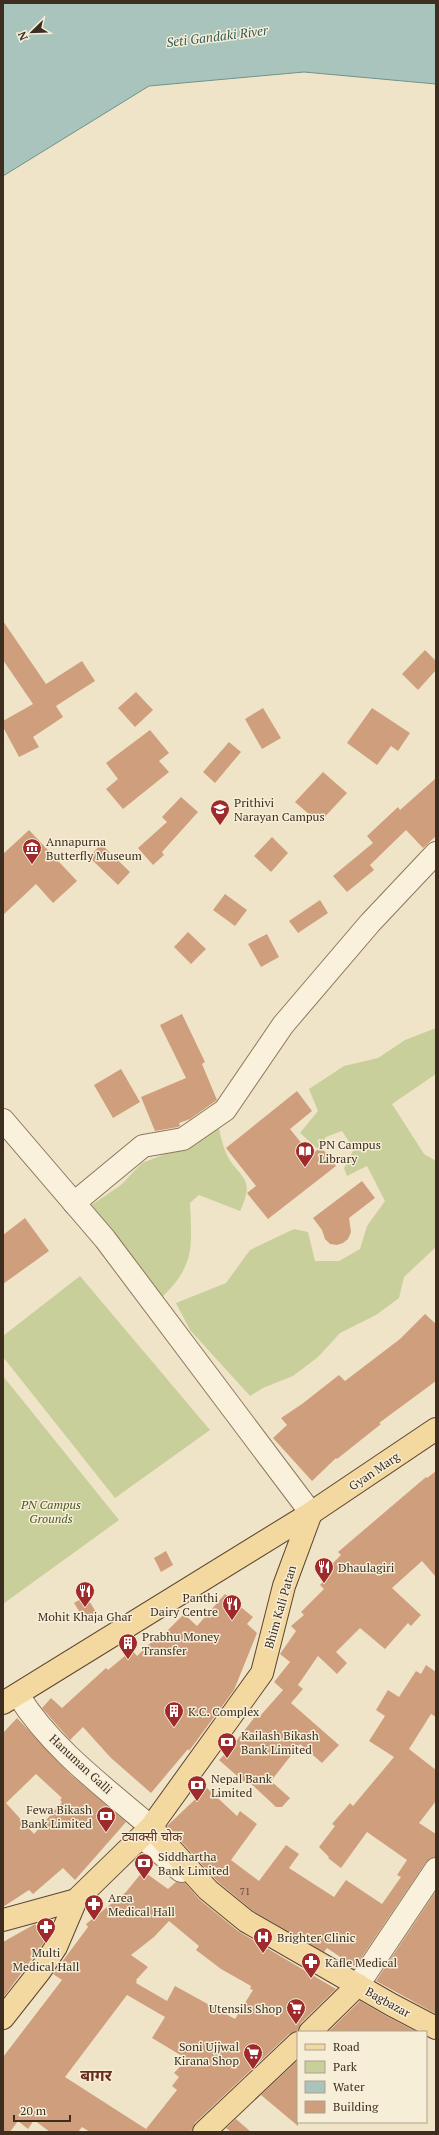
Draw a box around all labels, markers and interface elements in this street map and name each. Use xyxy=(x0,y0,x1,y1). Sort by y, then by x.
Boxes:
north arrow xyxy=(12,12,52,52)
water label: Seti Gandaki River xyxy=(165,21,270,51)
text: N xyxy=(14,29,31,42)
place label: Prithivi Narayan Campus xyxy=(234,795,325,824)
school or university icon: Prithivi Narayan Campus xyxy=(209,798,231,826)
place label: Annapurna Butterfly Museum xyxy=(46,834,143,863)
museum icon: Annapurna Butterfly Museum xyxy=(21,837,43,865)
place label: PN Campus Library xyxy=(319,1137,381,1166)
library icon: PN Campus Library xyxy=(294,1140,316,1168)
street label: Gyan Marg xyxy=(346,1448,403,1493)
park label: PN Campus Grounds xyxy=(20,1497,81,1526)
restaurant icon: Dhaulagiri xyxy=(313,1556,335,1584)
place label: Dhaulagiri xyxy=(338,1560,395,1575)
street label: Bhim Kali Patan xyxy=(261,1564,299,1650)
restaurant icon: Mohit Khaja Ghar xyxy=(74,1580,96,1608)
place label: Panthi Dairy Centre xyxy=(150,1590,218,1619)
restaurant icon: Panthi Dairy Centre xyxy=(221,1593,243,1621)
place label: Mohit Khaja Ghar xyxy=(38,1609,133,1624)
place label: Prabhu Money Transfer xyxy=(142,1629,220,1658)
building icon: Prabhu Money Transfer xyxy=(117,1632,139,1660)
building icon: K.C. Complex xyxy=(163,1700,185,1728)
place label: K.C. Complex xyxy=(188,1704,260,1719)
place label: Kailash Bikash Bank Limited xyxy=(241,1728,319,1757)
street label: Hanuman Galli xyxy=(46,1731,116,1797)
bank icon: Kailash Bikash Bank Limited xyxy=(216,1731,238,1759)
place label: Nepal Bank Limited xyxy=(211,1771,273,1800)
bank icon: Nepal Bank Limited xyxy=(186,1774,208,1802)
place label: Fewa Bikash Bank Limited xyxy=(21,1802,92,1831)
bank icon: Fewa Bikash Bank Limited xyxy=(95,1805,117,1833)
district label: ट्याक्सी चोक xyxy=(122,1827,183,1845)
place label: Siddhartha Bank Limited xyxy=(158,1849,229,1878)
bank icon: Siddhartha Bank Limited xyxy=(133,1852,155,1880)
house number: 71 xyxy=(240,1885,250,1898)
place label: Area Medical Hall xyxy=(108,1890,175,1919)
pharmacy icon: Area Medical Hall xyxy=(83,1893,105,1921)
pharmacy icon: Multi Medical Hall xyxy=(35,1916,57,1944)
hospital icon: Brighter Clinic xyxy=(252,1926,274,1954)
place label: Brighter Clinic xyxy=(277,1930,356,1945)
place label: Multi Medical Hall xyxy=(13,1945,80,1974)
pharmacy icon: Kafle Medical xyxy=(300,1951,322,1979)
place label: Kafle Medical xyxy=(325,1955,397,1970)
street label: Bagbazar xyxy=(363,1984,413,2021)
supermarket icon: Utensils Shop xyxy=(285,1997,307,2025)
place label: Utensils Shop xyxy=(209,2001,282,2016)
legend xyxy=(297,2031,427,2123)
place label: Soni Ujjwal Kirana Shop xyxy=(174,2039,239,2068)
text: Road xyxy=(333,2039,360,2054)
supermarket icon: Soni Ujjwal Kirana Shop xyxy=(242,2042,264,2070)
text: Park xyxy=(333,2059,358,2074)
district label: बागर xyxy=(80,2064,113,2086)
text: Water xyxy=(333,2079,365,2094)
scale bar xyxy=(14,2097,70,2123)
text: Building xyxy=(333,2099,379,2114)
text: 20 m xyxy=(20,2103,47,2118)

